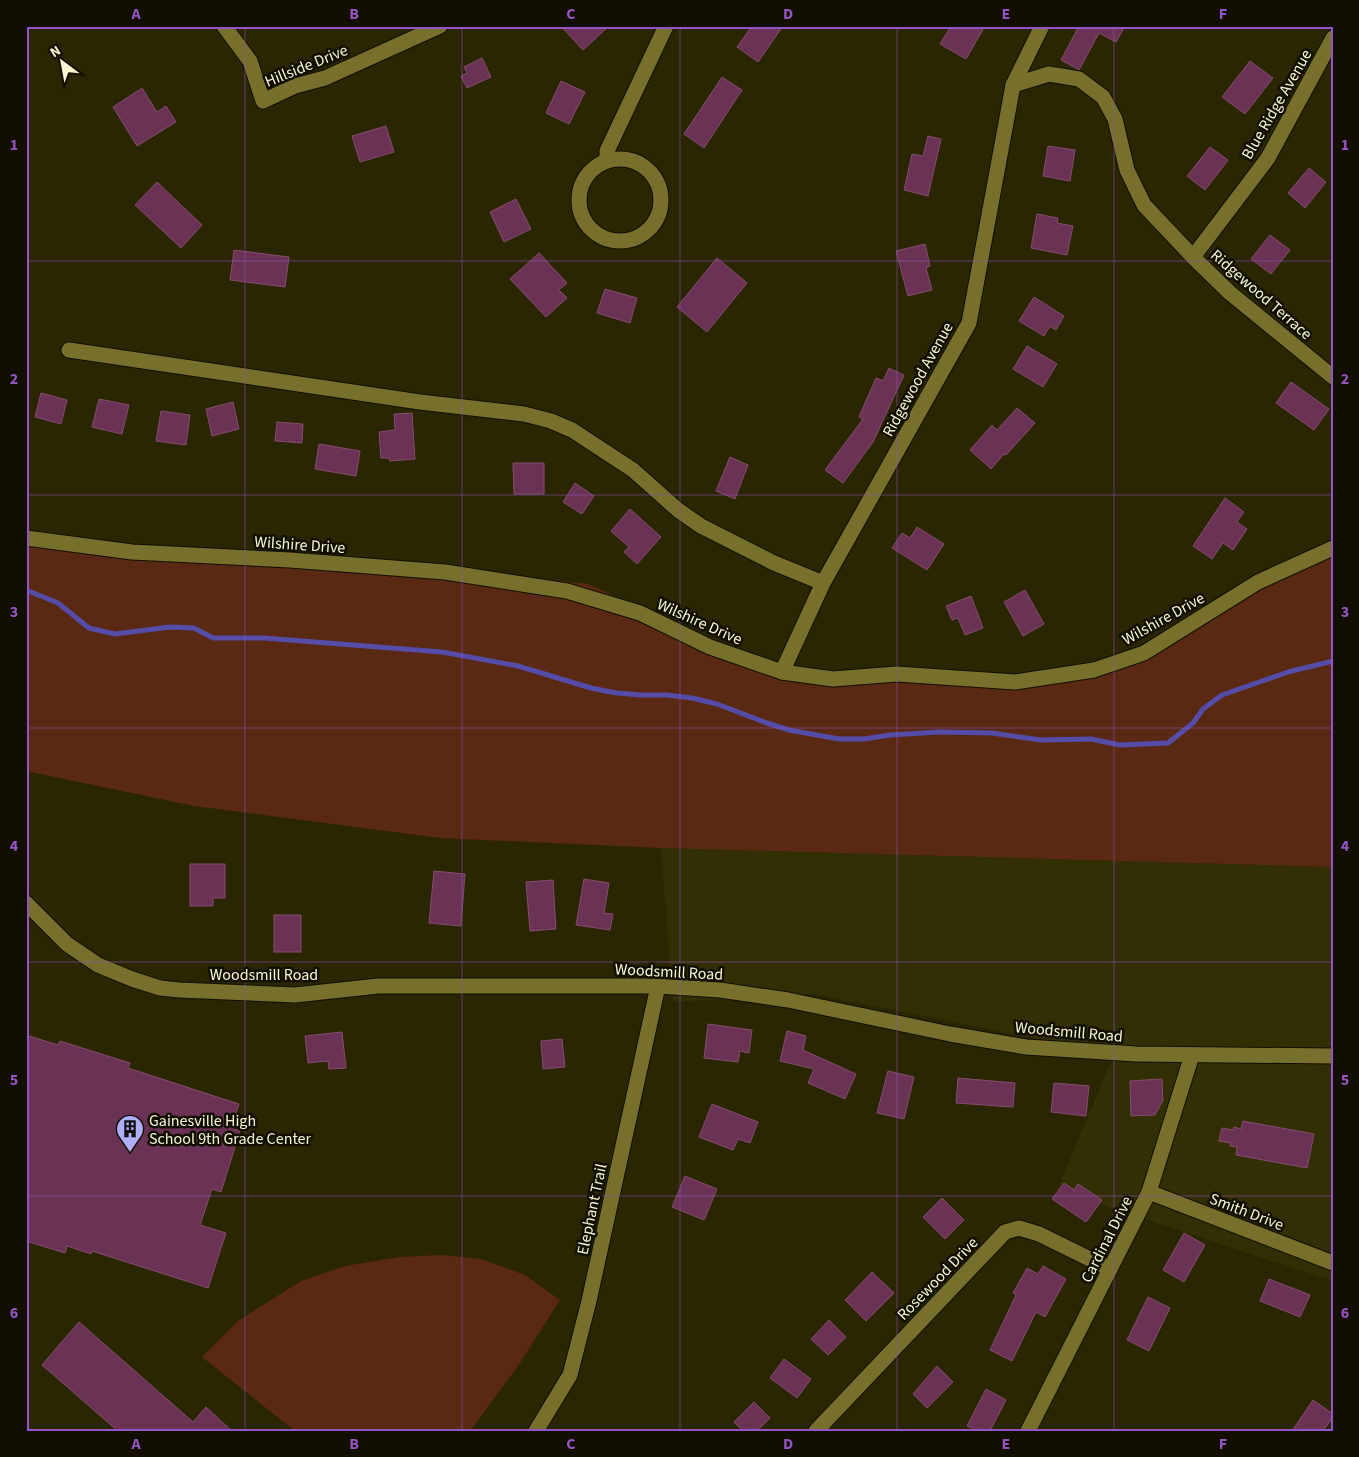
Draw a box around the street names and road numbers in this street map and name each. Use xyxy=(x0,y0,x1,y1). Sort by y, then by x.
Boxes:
street label: Hillside Drive xyxy=(262,39,351,93)
street label: Blue Ridge Avenue xyxy=(1236,45,1317,163)
street label: Ridgewood Terrace xyxy=(1206,245,1317,345)
street label: Ridgewood Avenue xyxy=(877,318,959,441)
street label: Wilshire Drive xyxy=(254,531,346,559)
street label: Wilshire Drive xyxy=(1118,587,1209,651)
street label: Wilshire Drive xyxy=(653,593,746,651)
street label: Woodsmill Road xyxy=(614,958,724,986)
street label: Woodsmill Road xyxy=(210,964,318,986)
street label: Woodsmill Road xyxy=(1014,1016,1124,1048)
street label: Elephant Trail xyxy=(572,1162,612,1257)
street label: Smith Drive xyxy=(1206,1188,1287,1236)
street label: Cardinal Drive xyxy=(1076,1192,1138,1286)
street label: Rosewood Drive xyxy=(892,1232,983,1325)

